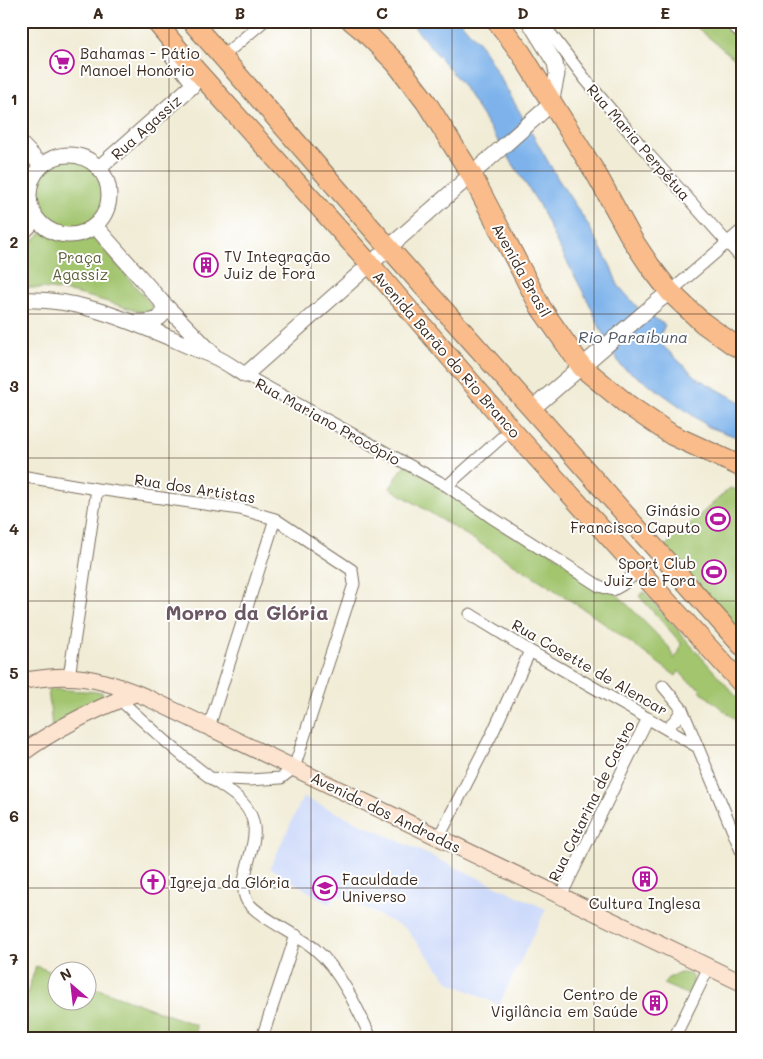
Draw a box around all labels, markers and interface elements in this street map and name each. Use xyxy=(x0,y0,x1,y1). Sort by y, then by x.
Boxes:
text: A xyxy=(92,2,104,23)
text: B xyxy=(235,2,245,23)
text: C xyxy=(376,2,388,23)
text: D xyxy=(517,2,529,23)
text: E xyxy=(660,2,670,23)
place label: Bahamas - Pátio Manoel Honório xyxy=(80,43,200,80)
supermarket icon: Bahamas - Pátio Manoel Honório xyxy=(49,49,75,75)
street label: Rua Maria Perpétua xyxy=(583,80,695,204)
text: 1 xyxy=(10,88,18,109)
street label: Rua Agassiz xyxy=(107,90,185,164)
street label: Avenida Brasil xyxy=(488,219,556,321)
text: 2 xyxy=(10,231,19,252)
place label: TV Integração Juiz de Fora xyxy=(224,246,330,283)
park label: Praça Agassiz xyxy=(52,247,108,284)
building icon: TV Integração Juiz de Fora xyxy=(193,252,219,278)
street label: Avenida Barão do Rio Branco xyxy=(369,266,525,442)
water label: Rio Paraibuna xyxy=(578,326,688,347)
street label: Rua Mariano Procópio xyxy=(252,373,404,469)
text: 3 xyxy=(9,375,19,396)
street label: Rua dos Artistas xyxy=(133,469,257,507)
place label: Ginásio Francisco Caputo xyxy=(570,500,700,537)
sports icon: Ginásio Francisco Caputo xyxy=(705,506,731,532)
text: 4 xyxy=(9,518,19,539)
place label: Sport Club Juiz de Fora xyxy=(604,553,696,590)
sports icon: Sport Club Juiz de Fora xyxy=(701,559,727,585)
district label: Morro da Glória xyxy=(165,599,329,625)
street label: Rua Cosette de Alencar xyxy=(509,614,671,720)
text: 5 xyxy=(9,662,19,683)
street label: Rua Catarina de Castro xyxy=(543,717,639,885)
street label: Avenida dos Andradas xyxy=(308,767,464,857)
text: 6 xyxy=(9,805,19,826)
building icon: Cultura Inglesa xyxy=(632,866,658,892)
church icon: Igreja da Glória xyxy=(140,869,166,895)
place label: Faculdade Universo xyxy=(342,869,418,906)
place label: Igreja da Glória xyxy=(170,872,290,892)
school or university icon: Faculdade Universo xyxy=(312,875,338,901)
place label: Cultura Inglesa xyxy=(589,893,701,913)
text: 7 xyxy=(10,948,19,969)
north arrow xyxy=(48,962,98,1012)
text: N xyxy=(57,963,75,985)
place label: Centro de Vigilância em Saúde xyxy=(491,984,638,1021)
building icon: Centro de Vigilância em Saúde xyxy=(642,990,668,1016)

